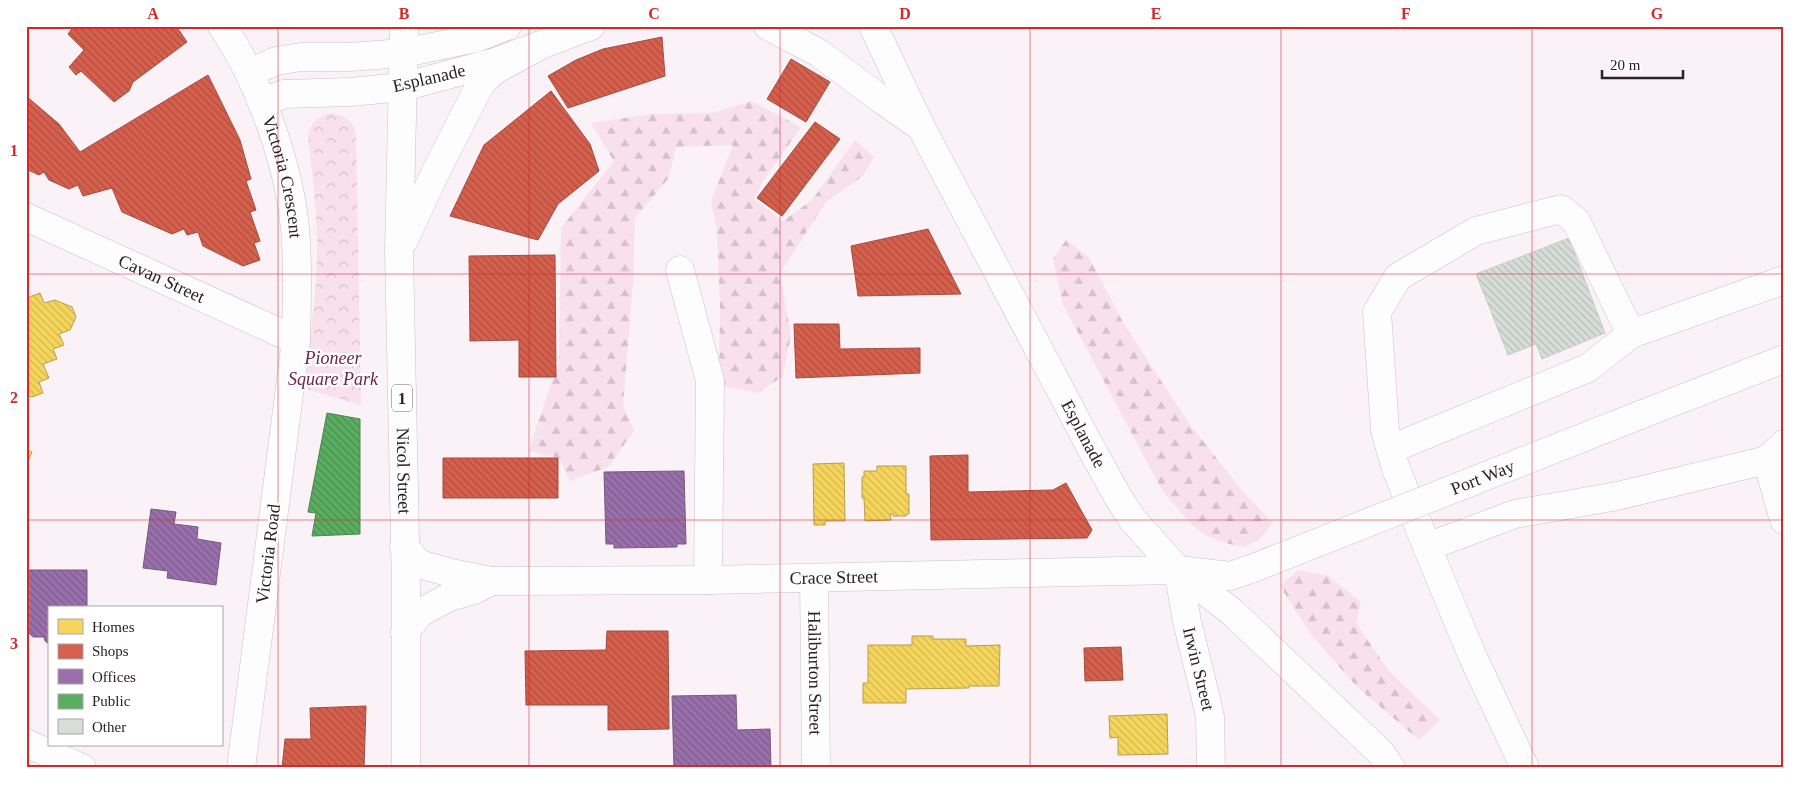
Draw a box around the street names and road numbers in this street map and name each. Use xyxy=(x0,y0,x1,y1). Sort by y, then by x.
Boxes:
street label: Esplanade xyxy=(391,60,467,96)
street label: Victoria Crescent xyxy=(258,113,306,239)
street label: Cavan Street xyxy=(115,250,208,307)
road number: 1 xyxy=(392,384,412,412)
street label: Esplanade xyxy=(1057,396,1110,471)
street label: Nicol Street xyxy=(393,427,414,514)
street label: Port Way xyxy=(1448,456,1517,499)
street label: Victoria Road xyxy=(252,503,284,605)
street label: Crace Street xyxy=(789,566,878,588)
street label: Haliburton Street xyxy=(804,611,826,735)
street label: Irwin Street xyxy=(1179,625,1218,713)

